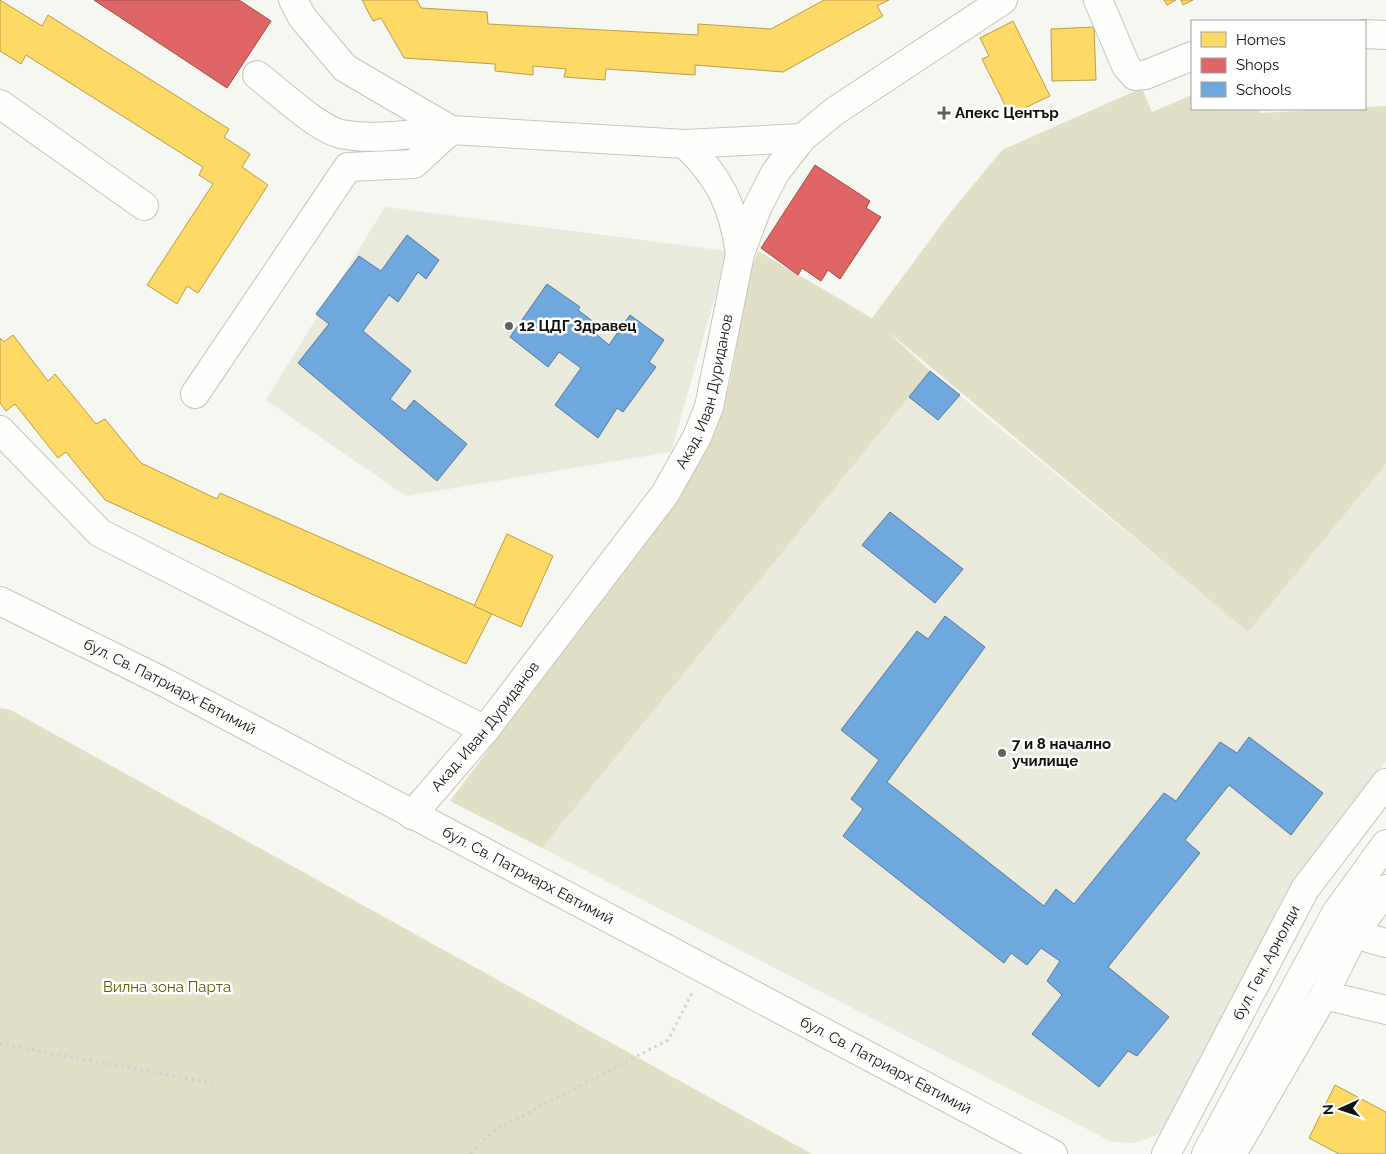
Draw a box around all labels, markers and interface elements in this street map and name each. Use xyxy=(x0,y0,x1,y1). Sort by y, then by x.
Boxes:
legend xyxy=(1191,20,1366,110)
text: Homes xyxy=(1236,31,1286,49)
text: Shops xyxy=(1236,56,1279,74)
text: Schools xyxy=(1236,81,1291,99)
place label: Апекс Център xyxy=(955,104,1059,122)
marker: Апекс Център xyxy=(937,106,951,120)
street label: Акад. Иван Дуриданов xyxy=(672,313,737,472)
place label: 12 ЦДГ Здравец xyxy=(519,317,637,335)
marker: 12 ЦДГ Здравец xyxy=(503,320,515,332)
street label: бул. Св. Патриарх Евтимий xyxy=(80,635,259,738)
street label: Акад. Иван Дуриданов xyxy=(427,658,543,795)
place label: 7 и 8 начално училище xyxy=(1012,735,1111,770)
marker: 7 и 8 начално училище xyxy=(996,747,1008,759)
street label: бул. Св. Патриарх Евтимий xyxy=(439,822,617,928)
street label: бул. Ген. Арнолди xyxy=(1229,902,1304,1023)
park label: Вилна зона Парта xyxy=(103,978,231,996)
street label: бул. Св. Патриарх Евтимий xyxy=(797,1012,975,1118)
north arrow xyxy=(1316,1084,1366,1134)
text: N xyxy=(1320,1104,1336,1115)

